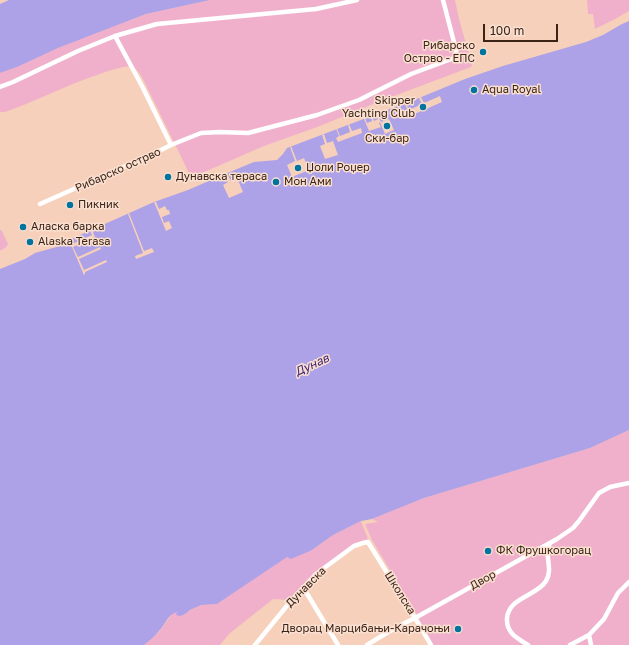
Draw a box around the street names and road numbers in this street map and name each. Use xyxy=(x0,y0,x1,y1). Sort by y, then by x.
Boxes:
street label: Рибарско острво xyxy=(73,145,163,195)
street label: Дунавска xyxy=(283,564,329,610)
street label: Двор xyxy=(468,568,498,592)
street label: Школска xyxy=(382,569,418,617)

